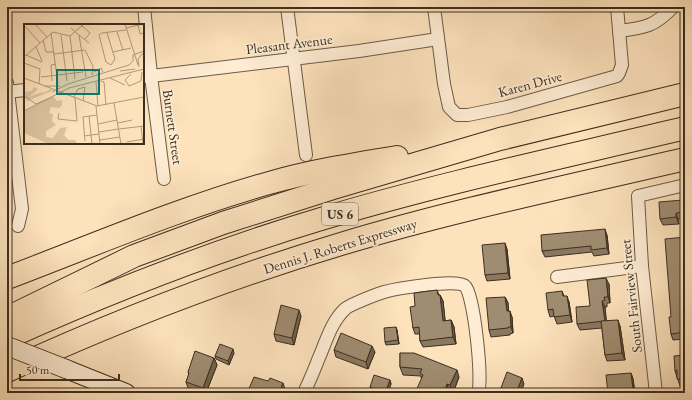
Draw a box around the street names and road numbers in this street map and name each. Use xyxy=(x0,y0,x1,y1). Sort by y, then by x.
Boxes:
street label: Pleasant Avenue xyxy=(245,30,334,58)
street label: Karen Drive xyxy=(496,67,564,101)
street label: Burnett Street xyxy=(159,88,187,166)
road number: US 6 xyxy=(322,203,358,225)
street label: Dennis J. Roberts Expressway xyxy=(261,214,420,278)
street label: South Fairview Street xyxy=(616,238,646,354)

